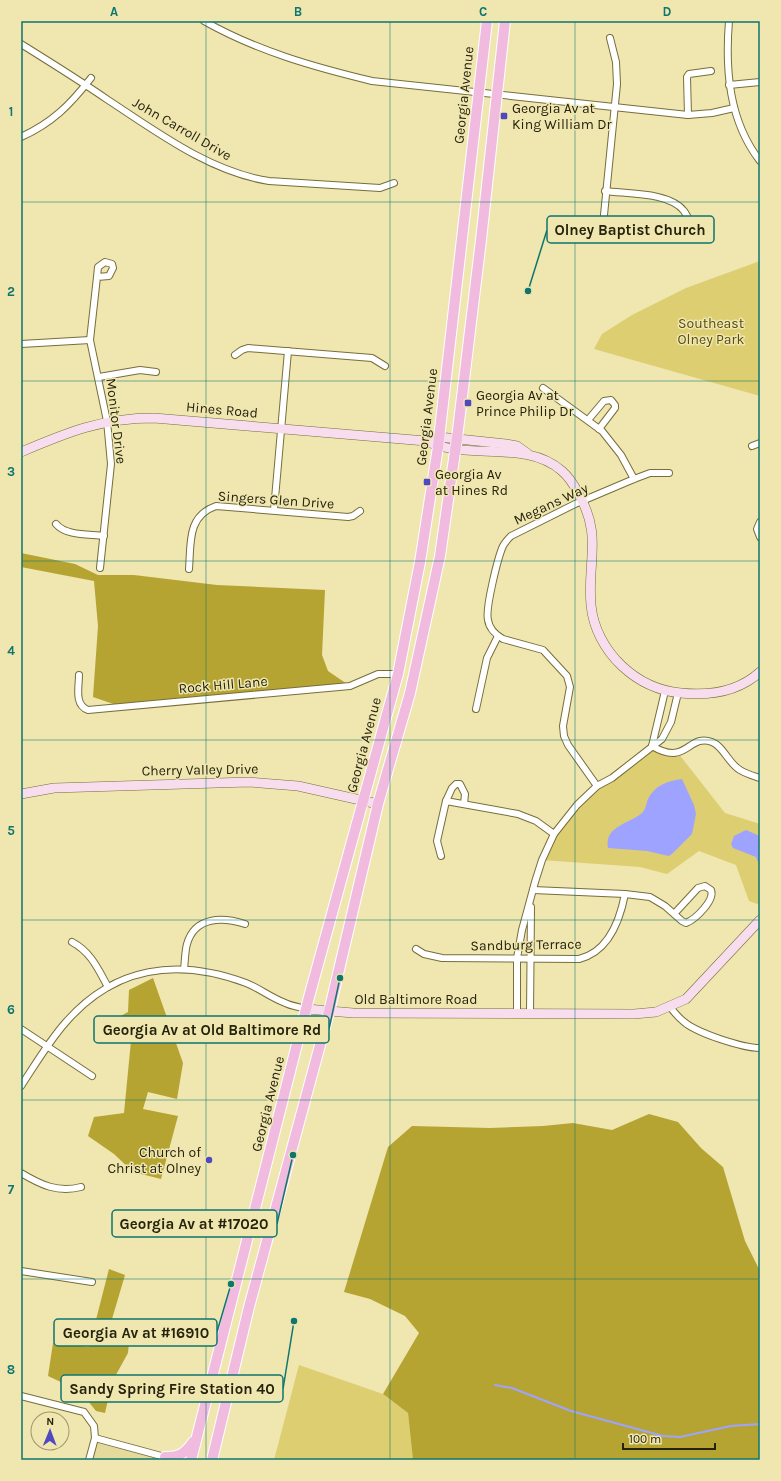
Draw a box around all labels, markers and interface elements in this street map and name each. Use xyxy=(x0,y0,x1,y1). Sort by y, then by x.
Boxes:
text: A xyxy=(110,4,118,19)
text: B xyxy=(294,4,302,19)
text: C xyxy=(479,4,487,19)
text: D xyxy=(663,4,672,19)
street label: Georgia Avenue xyxy=(450,45,478,145)
street label: John Carroll Drive xyxy=(129,94,235,164)
place label: Georgia Av at King William Dr xyxy=(512,100,612,133)
text: 1 xyxy=(9,104,13,119)
marker: Georgia Av at King William Dr xyxy=(499,111,509,121)
callout: Olney Baptist Church xyxy=(547,216,714,243)
text: Olney Baptist Church xyxy=(555,221,705,239)
text: 2 xyxy=(7,284,15,299)
park label: Southeast Olney Park xyxy=(678,315,745,348)
street label: Georgia Avenue xyxy=(413,367,441,467)
street label: Monitor Drive xyxy=(102,377,130,465)
place label: Georgia Av at Prince Philip Dr xyxy=(476,387,574,420)
street label: Hines Road xyxy=(185,398,259,422)
marker: Georgia Av at Prince Philip Dr xyxy=(463,398,473,408)
text: 3 xyxy=(7,464,15,479)
place label: Georgia Av at Hines Rd xyxy=(435,466,508,499)
marker: Georgia Av at Hines Rd xyxy=(422,477,432,487)
street label: Megans Way xyxy=(511,479,591,529)
street label: Singers Glen Drive xyxy=(217,487,335,513)
text: 4 xyxy=(7,643,15,658)
street label: Rock Hill Lane xyxy=(178,673,268,697)
street label: Georgia Avenue xyxy=(343,696,385,794)
street label: Cherry Valley Drive xyxy=(141,760,259,780)
text: 5 xyxy=(7,823,15,838)
street label: Sandburg Terrace xyxy=(470,936,582,954)
street label: Old Baltimore Road xyxy=(355,991,477,1008)
text: 6 xyxy=(7,1002,15,1017)
callout: Georgia Av at Old Baltimore Rd xyxy=(94,1016,329,1043)
text: Georgia Av at Old Baltimore Rd xyxy=(103,1021,321,1039)
street label: Georgia Avenue xyxy=(248,1054,288,1154)
place label: Church of Christ at Olney xyxy=(107,1144,201,1177)
marker: Church of Christ at Olney xyxy=(204,1155,214,1165)
text: 7 xyxy=(8,1182,15,1197)
callout: Georgia Av at #17020 xyxy=(112,1210,277,1237)
text: Georgia Av at #17020 xyxy=(120,1215,268,1233)
callout: Georgia Av at #16910 xyxy=(54,1319,217,1346)
text: Georgia Av at #16910 xyxy=(63,1324,209,1342)
text: 8 xyxy=(7,1362,15,1377)
callout: Sandy Spring Fire Station 40 xyxy=(61,1375,283,1402)
text: Sandy Spring Fire Station 40 xyxy=(69,1380,275,1398)
north arrow xyxy=(30,1411,70,1451)
text: N xyxy=(46,1415,54,1428)
scale bar xyxy=(623,1425,715,1451)
text: 100 m xyxy=(629,1432,661,1446)

